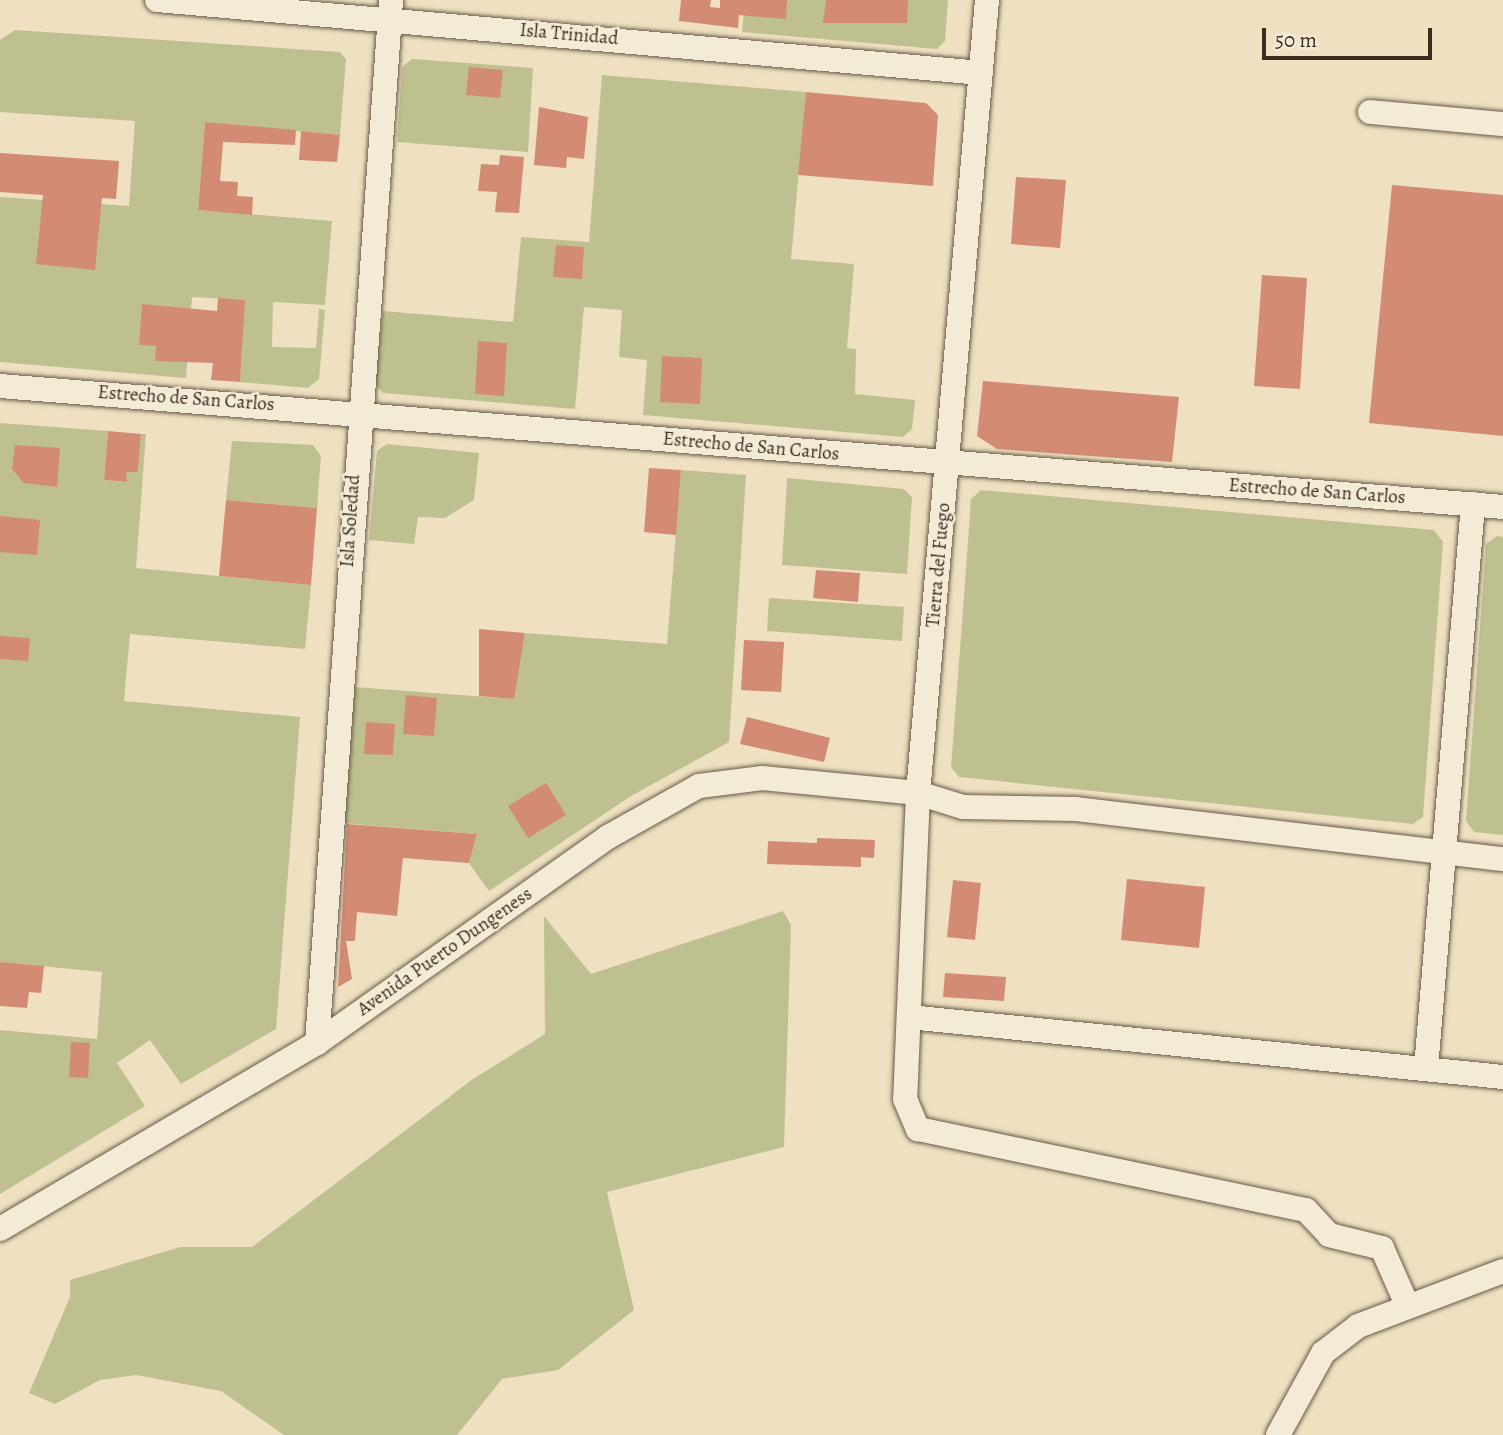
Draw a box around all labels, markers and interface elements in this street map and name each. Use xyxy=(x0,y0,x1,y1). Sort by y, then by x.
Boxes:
scale bar xyxy=(1265,14,1435,58)
street label: Isla Trinidad xyxy=(519,19,619,51)
text: 50 m xyxy=(1275,26,1317,54)
street label: Estrecho de San Carlos xyxy=(97,381,275,417)
street label: Estrecho de San Carlos xyxy=(662,428,840,466)
street label: Isla Soledad xyxy=(336,474,366,568)
street label: Estrecho de San Carlos xyxy=(1228,474,1406,510)
street label: Tierra del Fuego xyxy=(922,502,956,628)
street label: Avenida Puerto Dungeness xyxy=(353,883,537,1021)

